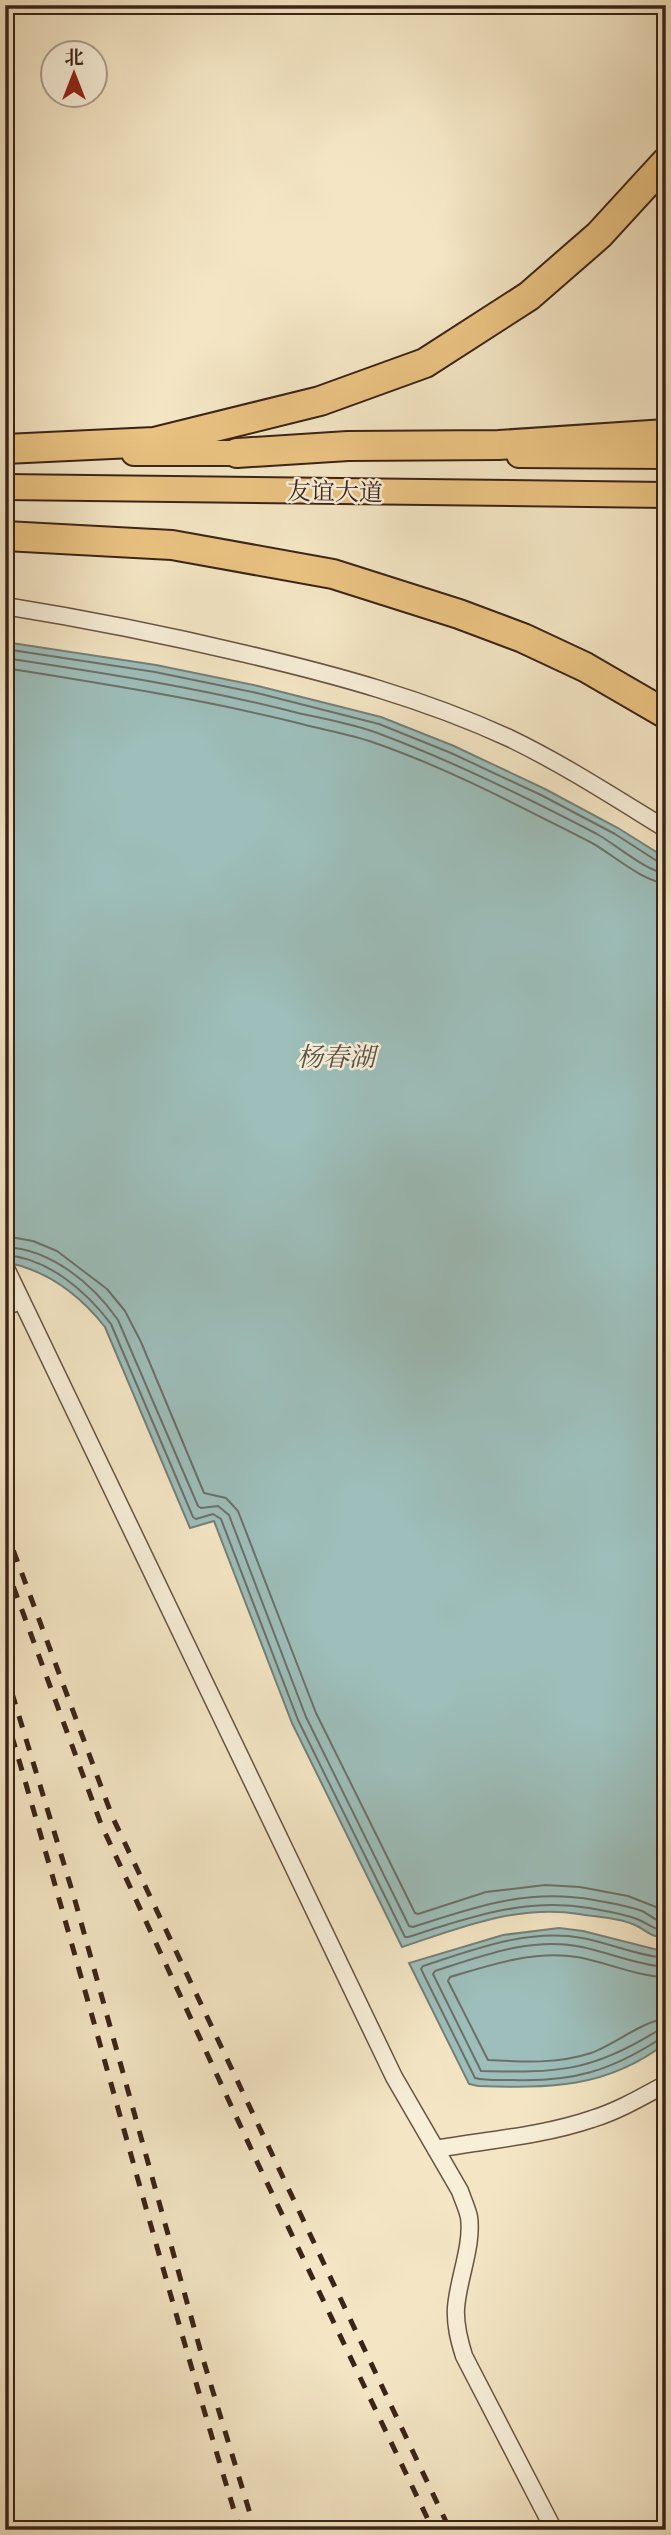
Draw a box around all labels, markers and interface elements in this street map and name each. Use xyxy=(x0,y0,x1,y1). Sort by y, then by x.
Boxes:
north arrow xyxy=(38,38,108,108)
text: 北 xyxy=(64,46,84,70)
street label: 友谊大道 xyxy=(287,476,383,509)
water label: 杨春湖 xyxy=(297,1042,379,1074)

